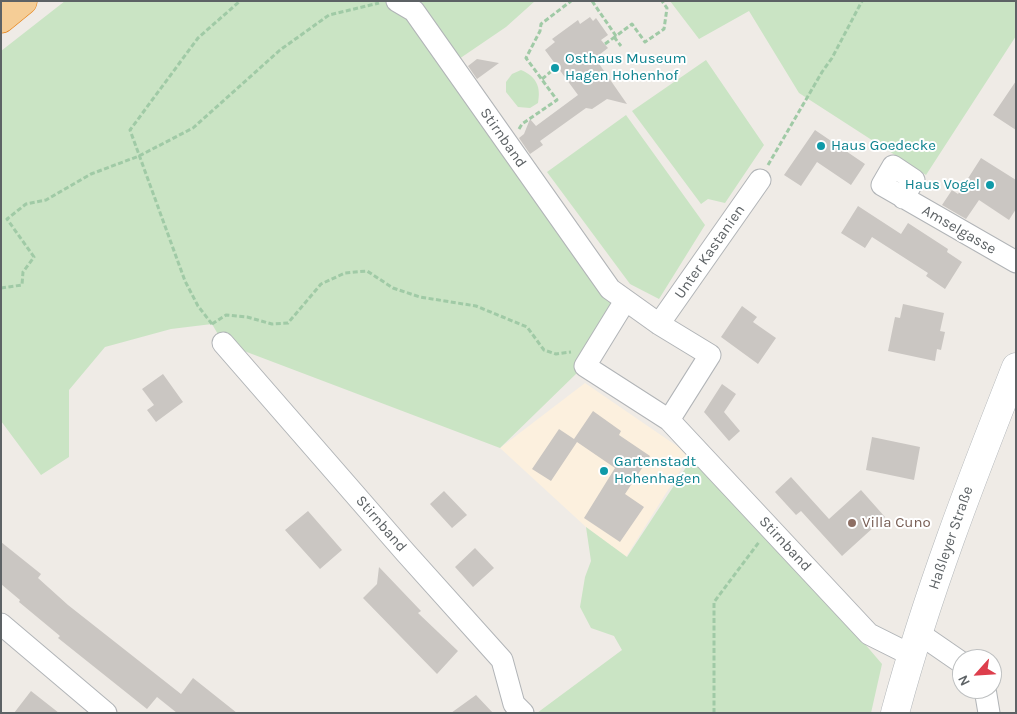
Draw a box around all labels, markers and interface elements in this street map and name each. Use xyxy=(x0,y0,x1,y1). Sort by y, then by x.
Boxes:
place label: Osthaus Museum Hagen Hohenhof xyxy=(565,50,687,85)
marker: Osthaus Museum Hagen Hohenhof xyxy=(549,62,561,74)
street label: Stirnband xyxy=(476,105,530,171)
place label: Haus Goedecke xyxy=(831,137,936,155)
marker: Haus Goedecke xyxy=(815,140,827,152)
place label: Haus Vogel xyxy=(905,176,980,194)
marker: Haus Vogel xyxy=(984,179,996,191)
street label: Unter Kastanien xyxy=(671,202,749,302)
street label: Amselgasse xyxy=(919,202,999,258)
place label: Gartenstadt Hohenhagen xyxy=(614,453,701,488)
marker: Gartenstadt Hohenhagen xyxy=(598,465,610,477)
street label: Haßleyer Straße xyxy=(925,484,977,592)
street label: Stirnband xyxy=(352,492,410,556)
street label: Stirnband xyxy=(755,513,815,575)
place label: Villa Cuno xyxy=(862,514,931,532)
marker: Villa Cuno xyxy=(846,517,858,529)
north arrow xyxy=(952,649,1002,699)
text: N xyxy=(954,672,974,689)

